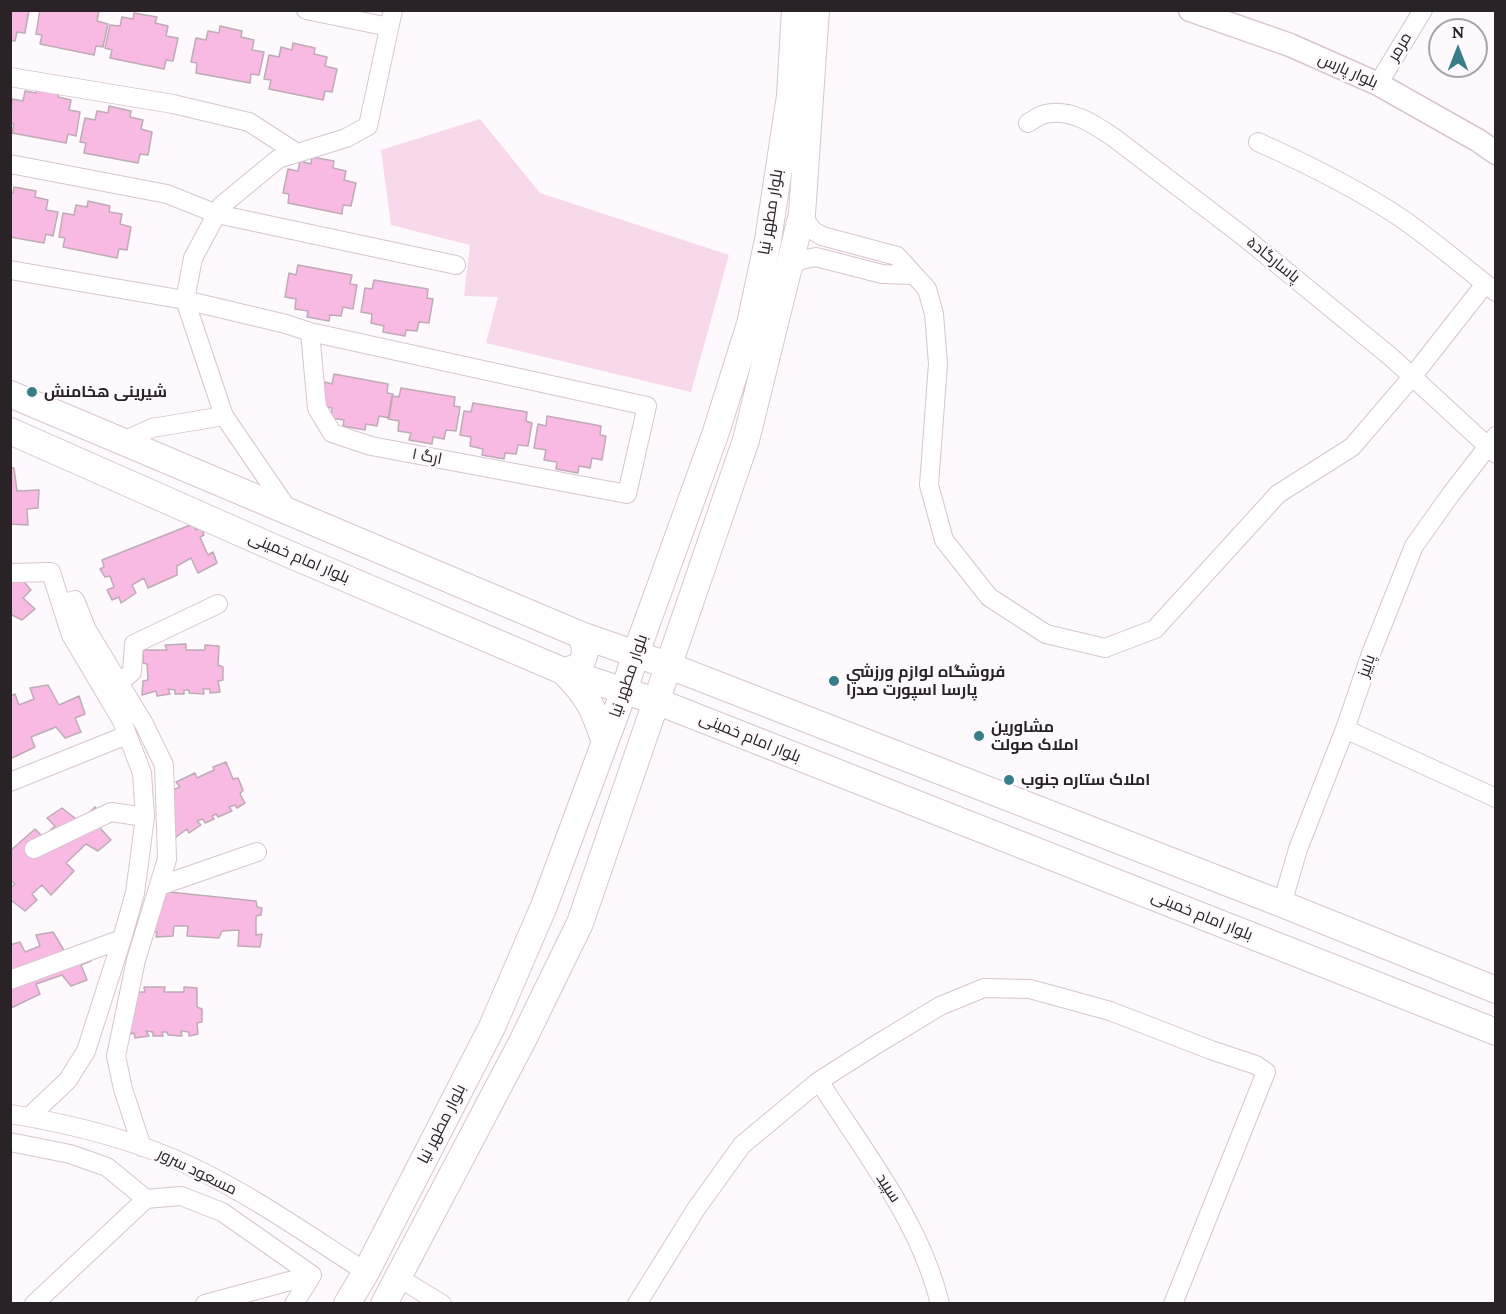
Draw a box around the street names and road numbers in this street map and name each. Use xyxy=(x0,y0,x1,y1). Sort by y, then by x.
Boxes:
street label: مرمر xyxy=(1384,29,1416,65)
street label: بلوار پارس xyxy=(1315,49,1381,93)
street label: بلوار مطهر نیا xyxy=(755,168,787,256)
street label: پاسارگاد۵ xyxy=(1242,233,1304,287)
street label: ارگ ۱ xyxy=(410,445,444,469)
street label: بلوار امام خمینی xyxy=(246,528,352,588)
street label: بلوار مطهر نیا xyxy=(606,632,652,720)
street label: پاییز xyxy=(1354,652,1380,680)
street label: بلوار امام خمینی xyxy=(696,709,804,767)
street label: بلوار امام خمینی xyxy=(1148,887,1256,945)
street label: بلوار مطهر نیا xyxy=(414,1081,470,1167)
street label: مسعود سرور xyxy=(154,1145,240,1199)
street label: سپید xyxy=(871,1170,905,1206)

